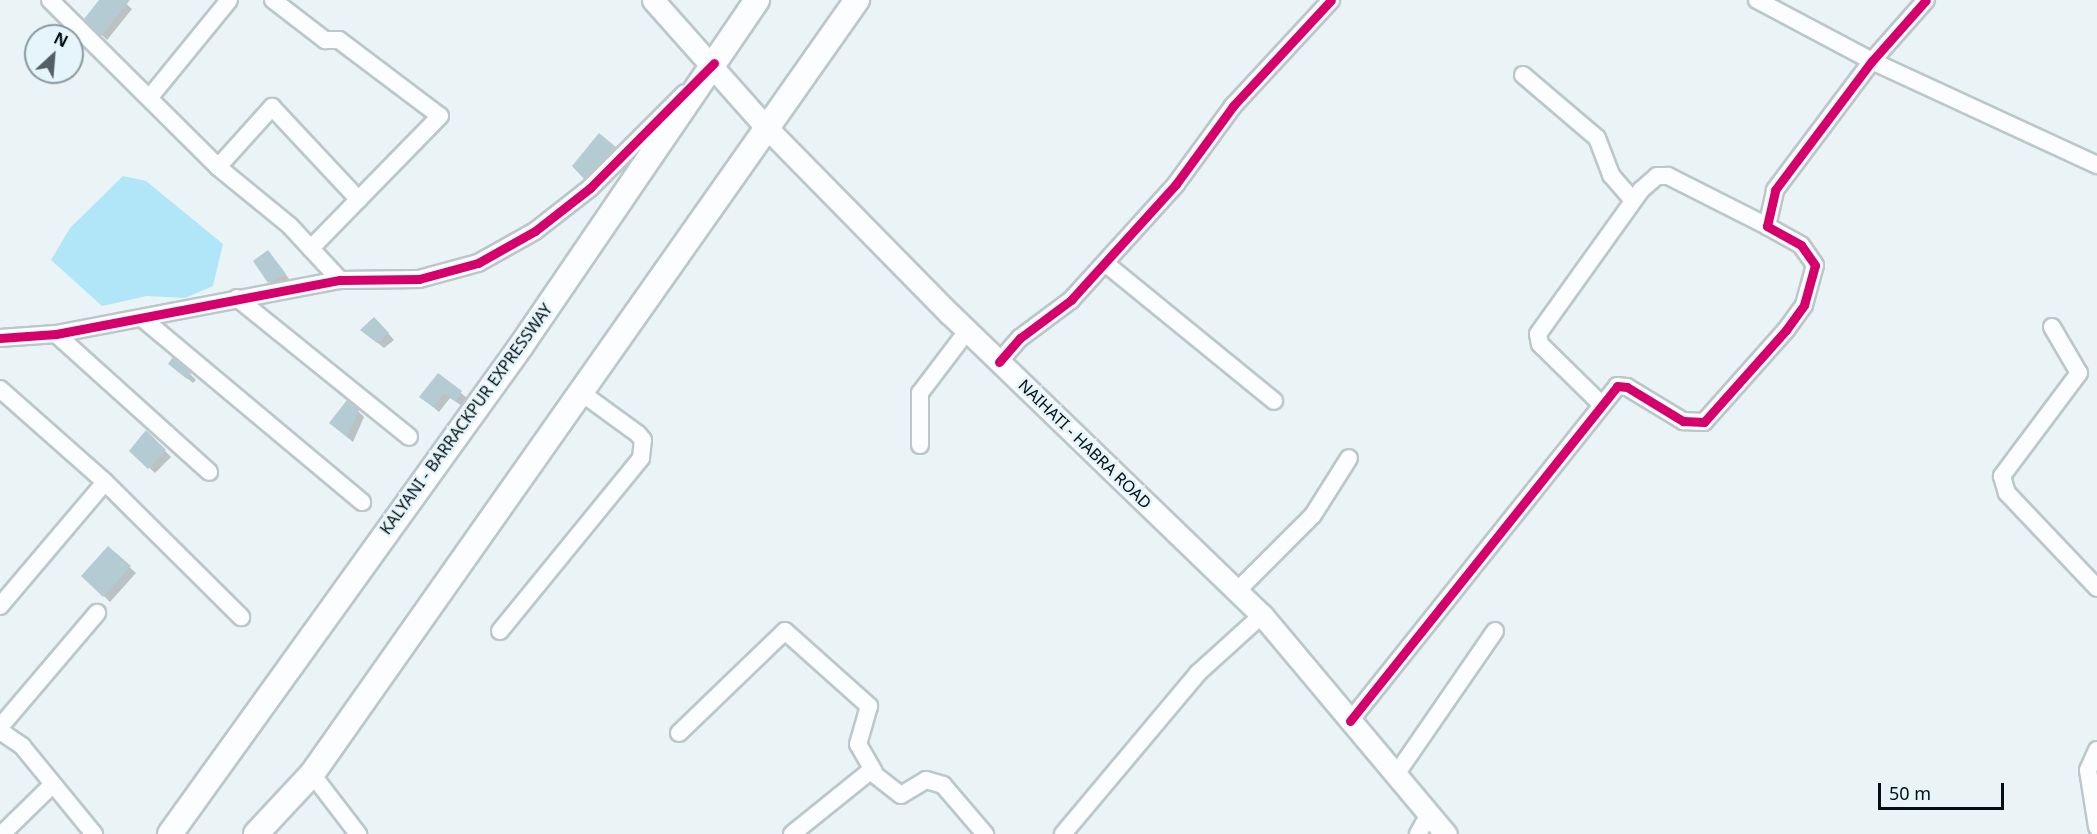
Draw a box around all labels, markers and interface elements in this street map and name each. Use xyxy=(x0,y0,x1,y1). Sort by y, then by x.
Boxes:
north arrow xyxy=(24,24,84,84)
text: N xyxy=(50,27,72,52)
street label: KALYANI - BARRACKPUR EXPRESSWAY xyxy=(376,300,556,538)
street label: NAIHATI - HABRA ROAD xyxy=(1015,375,1155,513)
scale bar xyxy=(1881,771,2007,809)
text: 50 m xyxy=(1889,781,1931,805)

